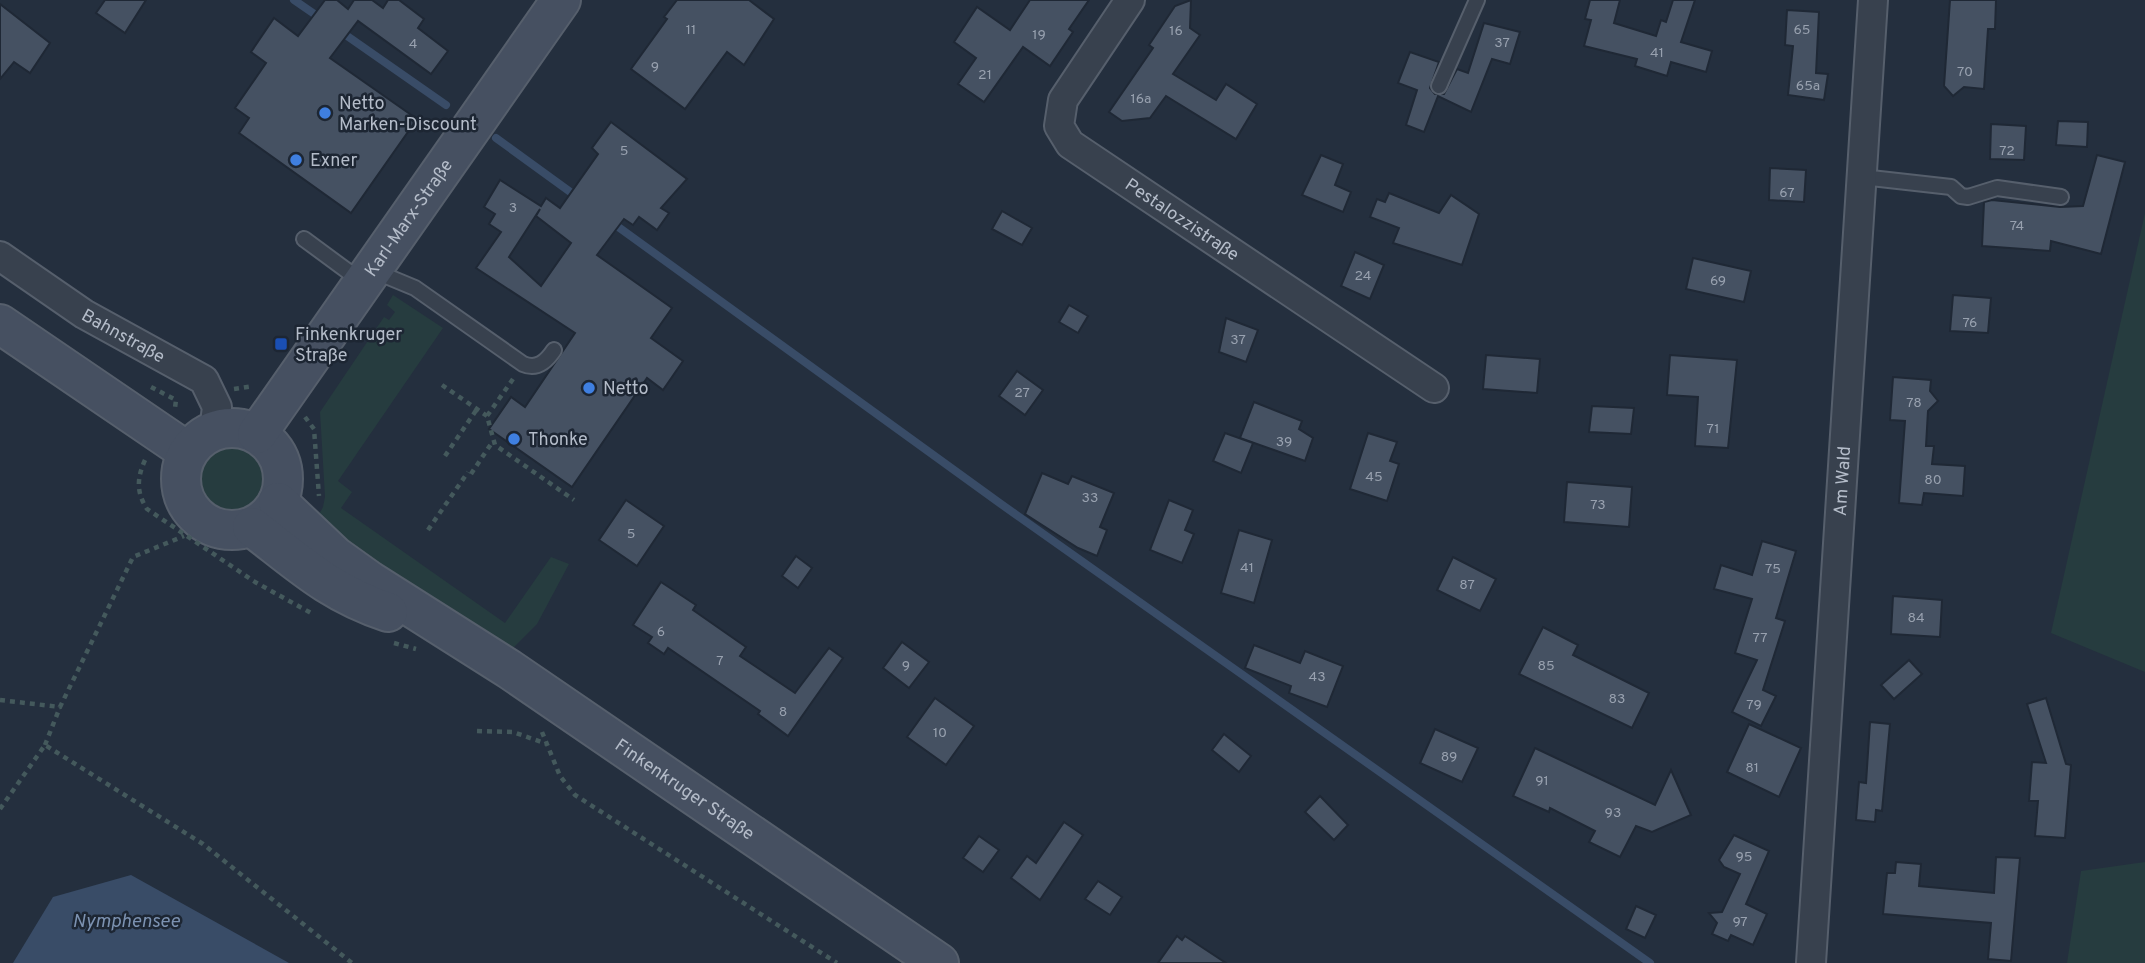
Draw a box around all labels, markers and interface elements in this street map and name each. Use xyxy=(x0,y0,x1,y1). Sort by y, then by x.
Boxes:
house number: 11 xyxy=(686,22,696,39)
house number: 65 xyxy=(1793,22,1811,39)
house number: 16 xyxy=(1169,23,1183,40)
house number: 19 xyxy=(1032,27,1046,44)
house number: 37 xyxy=(1494,35,1510,52)
house number: 4 xyxy=(409,36,417,53)
house number: 41 xyxy=(1650,45,1664,62)
house number: 9 xyxy=(651,59,659,76)
house number: 70 xyxy=(1957,64,1973,81)
house number: 21 xyxy=(978,67,992,84)
house number: 65a xyxy=(1796,78,1820,95)
house number: 16a xyxy=(1131,91,1151,108)
place label: Netto Marken-Discount xyxy=(339,93,477,137)
marker: Netto Marken-Discount xyxy=(317,105,333,121)
house number: 5 xyxy=(620,143,628,160)
house number: 72 xyxy=(1999,143,2015,160)
place label: Exner xyxy=(310,150,357,173)
marker: Exner xyxy=(288,152,304,168)
street label: Karl-Marx-Straße xyxy=(360,155,459,282)
street label: Pestalozzistraße xyxy=(1120,174,1243,267)
house number: 67 xyxy=(1779,185,1795,202)
house number: 3 xyxy=(509,200,517,217)
house number: 74 xyxy=(2010,218,2024,235)
house number: 24 xyxy=(1354,268,1372,285)
house number: 69 xyxy=(1710,273,1726,290)
street label: Bahnstraße xyxy=(77,305,169,369)
house number: 76 xyxy=(1963,315,1977,332)
place label: Finkenkruger Straße xyxy=(295,324,402,368)
house number: 37 xyxy=(1230,332,1246,349)
marker: Finkenkruger Straße xyxy=(273,336,289,352)
place label: Netto xyxy=(603,378,649,401)
marker: Netto xyxy=(581,380,597,396)
house number: 27 xyxy=(1014,385,1030,402)
house number: 78 xyxy=(1906,395,1922,412)
house number: 71 xyxy=(1707,421,1719,438)
place label: Thonke xyxy=(528,429,588,452)
marker: Thonke xyxy=(506,431,522,447)
house number: 39 xyxy=(1276,434,1292,451)
street label: Am Wald xyxy=(1830,445,1857,517)
house number: 45 xyxy=(1365,469,1383,486)
house number: 80 xyxy=(1924,472,1942,489)
house number: 33 xyxy=(1082,490,1098,507)
house number: 73 xyxy=(1590,497,1606,514)
house number: 5 xyxy=(627,526,635,543)
house number: 41 xyxy=(1240,560,1254,577)
house number: 75 xyxy=(1765,561,1781,578)
house number: 87 xyxy=(1459,577,1475,594)
house number: 84 xyxy=(1907,610,1925,627)
house number: 6 xyxy=(657,624,665,641)
house number: 77 xyxy=(1752,630,1768,647)
house number: 7 xyxy=(716,653,724,670)
house number: 9 xyxy=(902,658,910,675)
house number: 85 xyxy=(1537,658,1555,675)
house number: 43 xyxy=(1308,669,1326,686)
house number: 83 xyxy=(1609,691,1625,708)
house number: 79 xyxy=(1746,697,1762,714)
house number: 8 xyxy=(779,704,787,721)
house number: 10 xyxy=(933,725,947,742)
street label: Finkenkruger Straße xyxy=(610,735,758,846)
house number: 89 xyxy=(1441,749,1457,766)
house number: 81 xyxy=(1745,760,1759,777)
house number: 91 xyxy=(1535,773,1549,790)
house number: 93 xyxy=(1605,805,1621,822)
house number: 95 xyxy=(1735,849,1753,866)
water label: Nymphensee xyxy=(72,910,180,934)
house number: 97 xyxy=(1732,914,1748,931)

